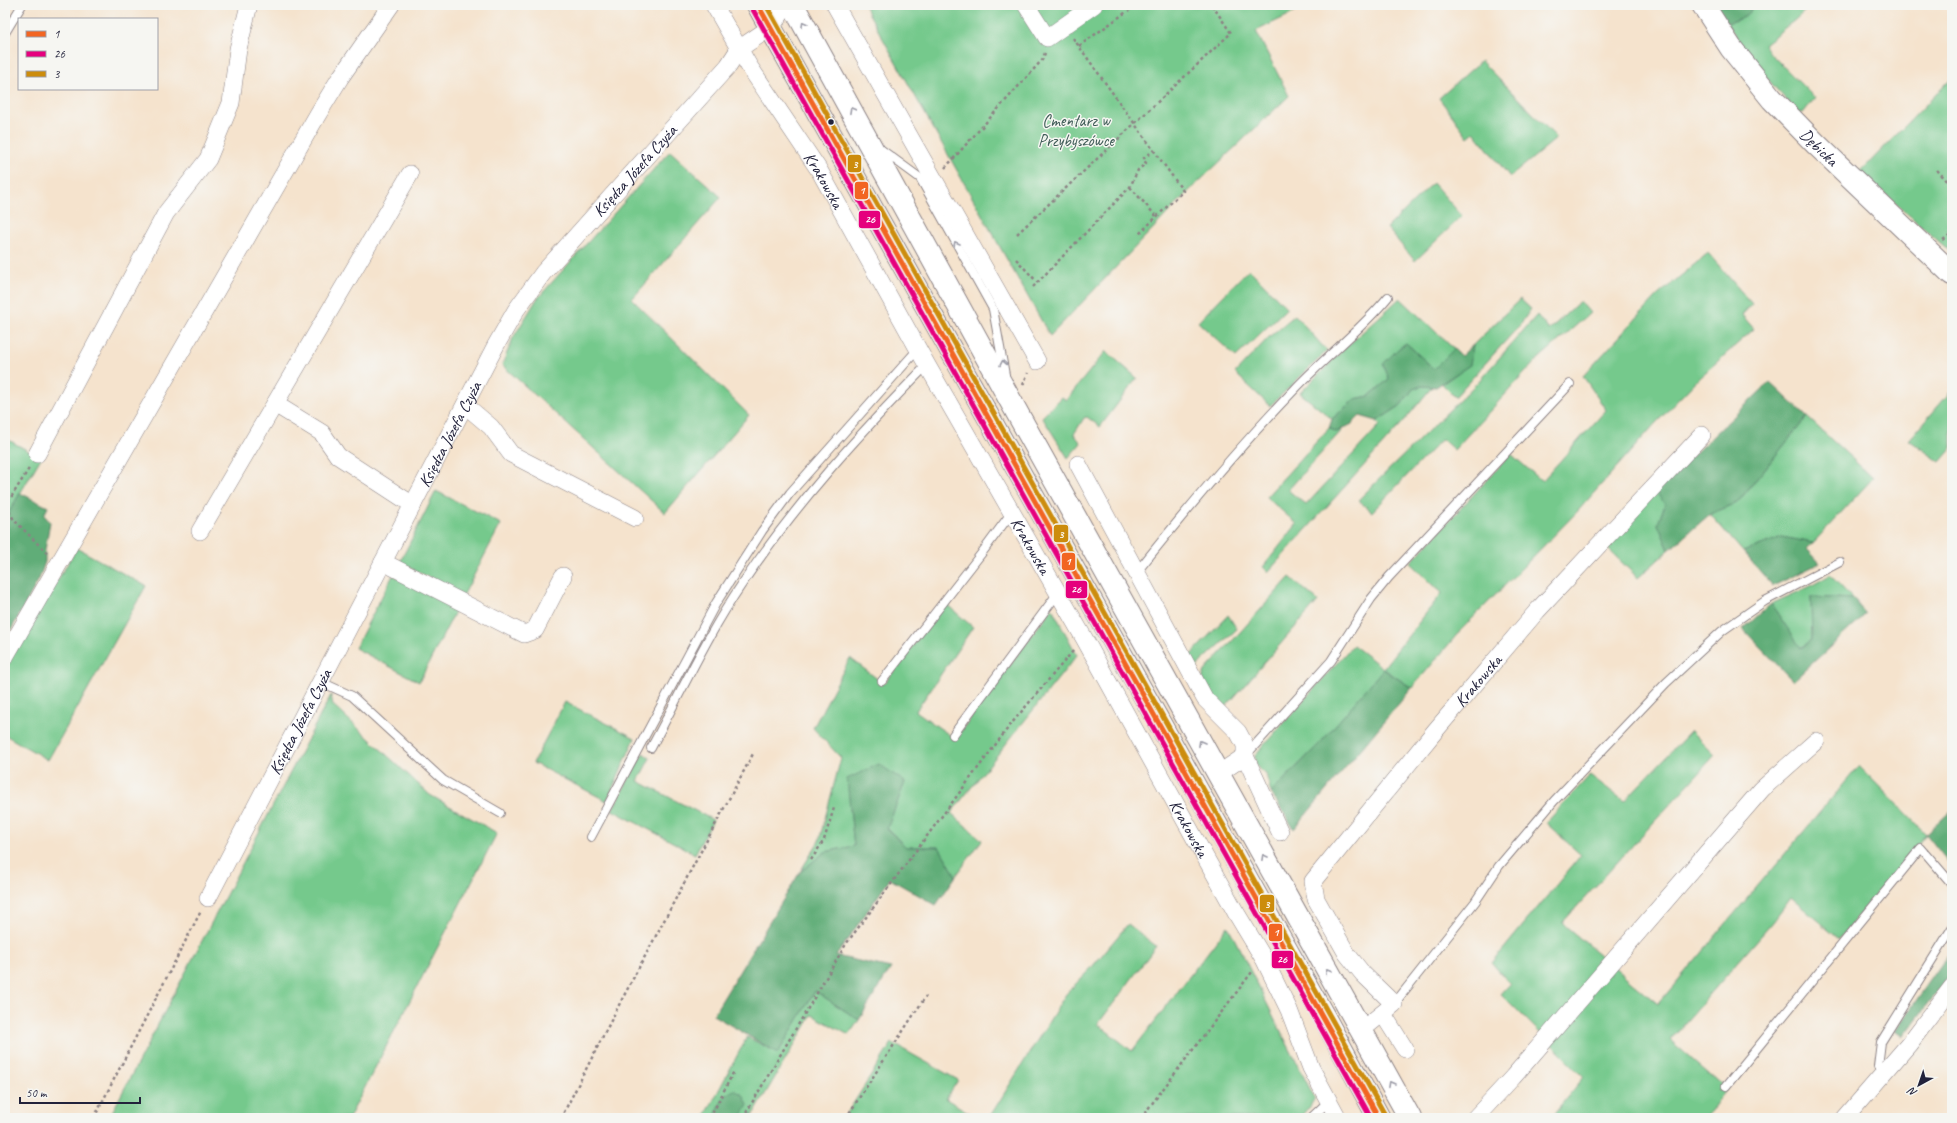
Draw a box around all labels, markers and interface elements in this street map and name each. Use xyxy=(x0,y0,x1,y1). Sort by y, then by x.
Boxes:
legend xyxy=(18,18,158,90)
one-way arrow xyxy=(802,21,809,28)
text: 1 xyxy=(54,26,60,42)
text: 26 xyxy=(54,46,65,62)
text: 3 xyxy=(54,66,61,82)
one-way arrow xyxy=(849,107,857,114)
park label: Cmentarz w Przybyszówce xyxy=(1038,110,1115,151)
unlabelled marker xyxy=(826,117,836,127)
street label: Księdza Józefa Czyża xyxy=(588,120,682,221)
street label: Dębicka xyxy=(1795,124,1843,171)
street label: Krakowska xyxy=(799,148,849,214)
line badge: 3 xyxy=(847,154,862,173)
text: 3 xyxy=(853,157,859,171)
line badge: 1 xyxy=(854,181,869,200)
text: 1 xyxy=(860,183,866,197)
line badge: 26 xyxy=(858,210,881,229)
text: 26 xyxy=(865,212,876,226)
one-way arrow xyxy=(954,241,961,248)
one-way arrow xyxy=(999,360,1008,366)
street label: Księdza Józefa Czyża xyxy=(414,377,487,491)
street label: Krakowska xyxy=(1006,514,1056,580)
line badge: 3 xyxy=(1053,524,1069,543)
text: 3 xyxy=(1059,527,1065,541)
line badge: 1 xyxy=(1061,552,1076,571)
text: 1 xyxy=(1066,554,1072,568)
line badge: 26 xyxy=(1065,580,1088,599)
text: 26 xyxy=(1071,582,1082,596)
street label: Krakowska xyxy=(1450,649,1508,711)
street label: Księdza Józefa Czyża xyxy=(264,664,337,778)
one-way arrow xyxy=(1198,740,1206,748)
street label: Krakowska xyxy=(1165,796,1214,863)
one-way arrow xyxy=(1262,854,1269,861)
line badge: 3 xyxy=(1259,894,1275,913)
text: 3 xyxy=(1265,897,1271,911)
line badge: 1 xyxy=(1268,923,1283,942)
text: 1 xyxy=(1274,925,1280,939)
line badge: 26 xyxy=(1271,950,1294,969)
text: 26 xyxy=(1277,952,1288,966)
one-way arrow xyxy=(1325,968,1332,975)
north arrow xyxy=(1899,1065,1939,1105)
scale bar xyxy=(20,1079,140,1105)
one-way arrow xyxy=(1389,1081,1396,1088)
text: N xyxy=(1904,1084,1920,1100)
text: 50 m xyxy=(26,1085,48,1101)

